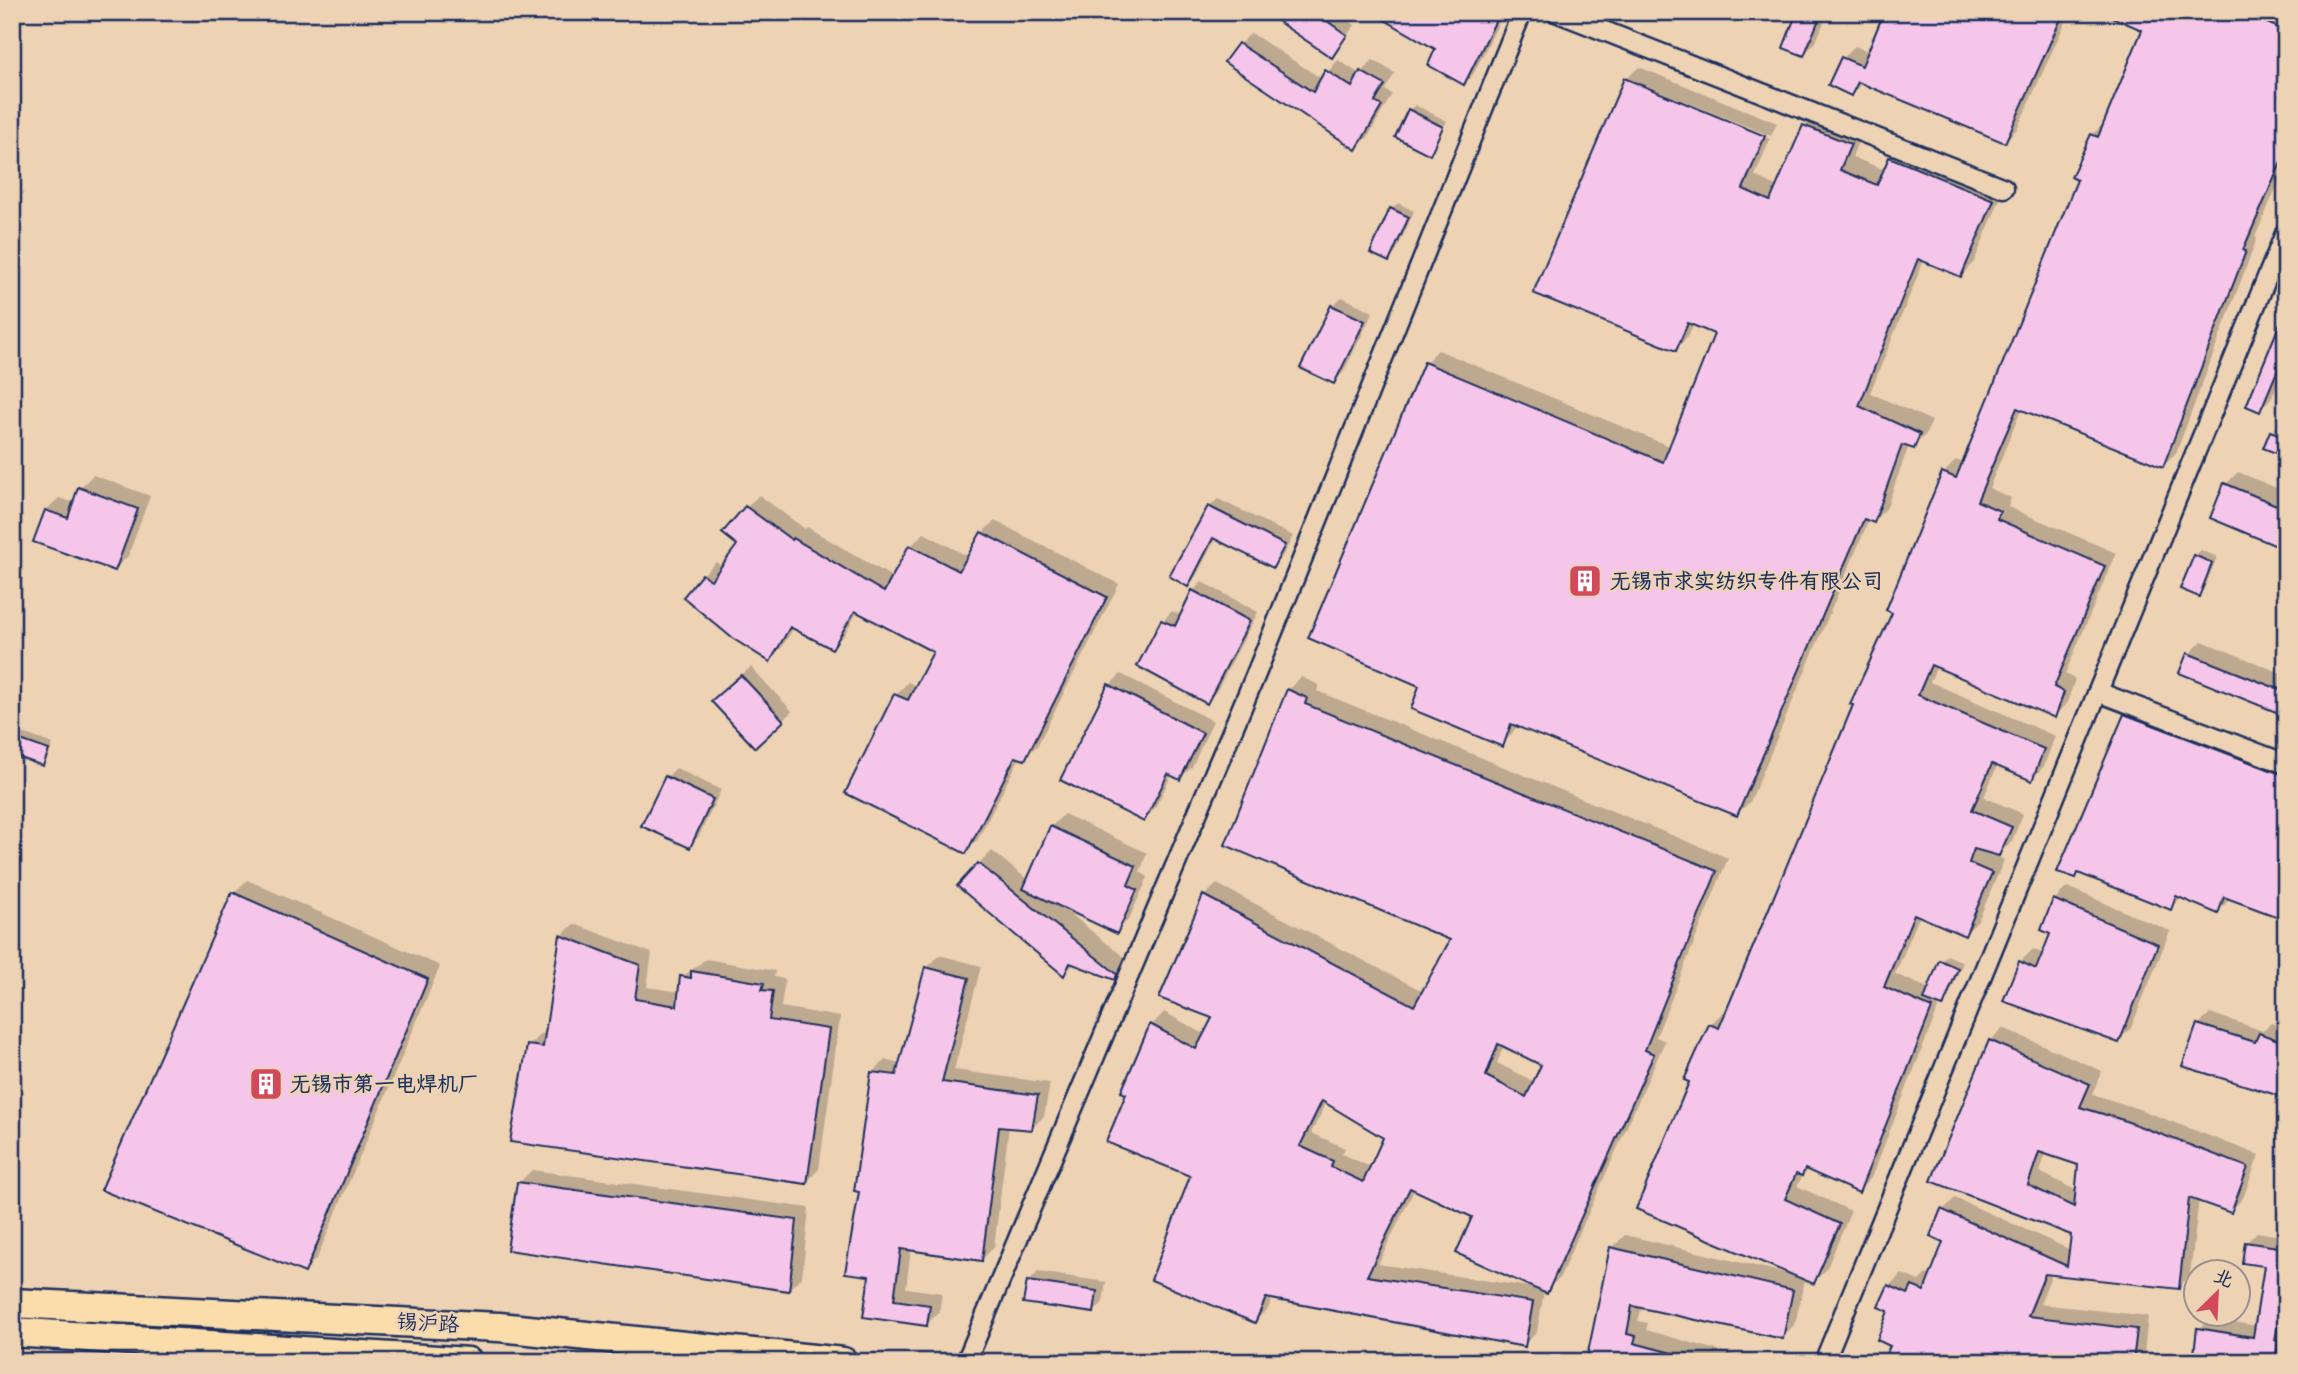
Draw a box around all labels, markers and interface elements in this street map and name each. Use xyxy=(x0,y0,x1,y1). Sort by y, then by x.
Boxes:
building icon: 无锡市求实纺织专件有限公司 xyxy=(1566,562,1604,600)
place label: 无锡市求实纺织专件有限公司 xyxy=(1610,566,1883,593)
building icon: 无锡市第一电焊机厂 xyxy=(247,1065,285,1103)
place label: 无锡市第一电焊机厂 xyxy=(290,1069,479,1096)
north arrow xyxy=(2182,1258,2252,1328)
text: 北 xyxy=(2210,1262,2238,1292)
street label: 锡沪路 xyxy=(396,1306,460,1337)

